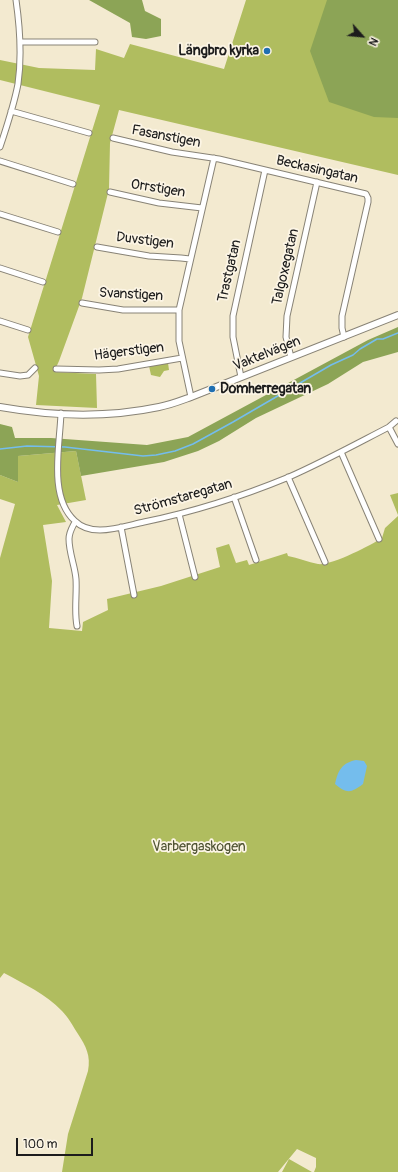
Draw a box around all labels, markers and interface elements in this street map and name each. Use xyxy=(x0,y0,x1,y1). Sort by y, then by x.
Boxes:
north arrow xyxy=(342,16,382,56)
text: N xyxy=(366,35,381,48)
place label: Längbro kyrka xyxy=(178,43,259,59)
marker: Längbro kyrka xyxy=(262,46,272,56)
street label: Fasanstigen xyxy=(130,122,202,152)
street label: Beckasingatan xyxy=(274,152,360,188)
street label: Orrstigen xyxy=(130,176,186,202)
street label: Talgoxegatan xyxy=(269,227,303,307)
street label: Duvstigen xyxy=(115,229,175,253)
street label: Trastgatan xyxy=(215,238,245,304)
street label: Svanstigen xyxy=(99,285,163,305)
street label: Vaktelvägen xyxy=(231,333,303,375)
street label: Hägerstigen xyxy=(93,339,165,365)
place label: Domherregatan xyxy=(220,381,311,397)
marker: Domherregatan xyxy=(207,384,217,394)
street label: Strömstaregatan xyxy=(132,476,234,520)
park label: Varbergaskogen xyxy=(152,839,246,855)
scale bar xyxy=(18,1130,95,1156)
text: 100 m xyxy=(23,1137,57,1152)

